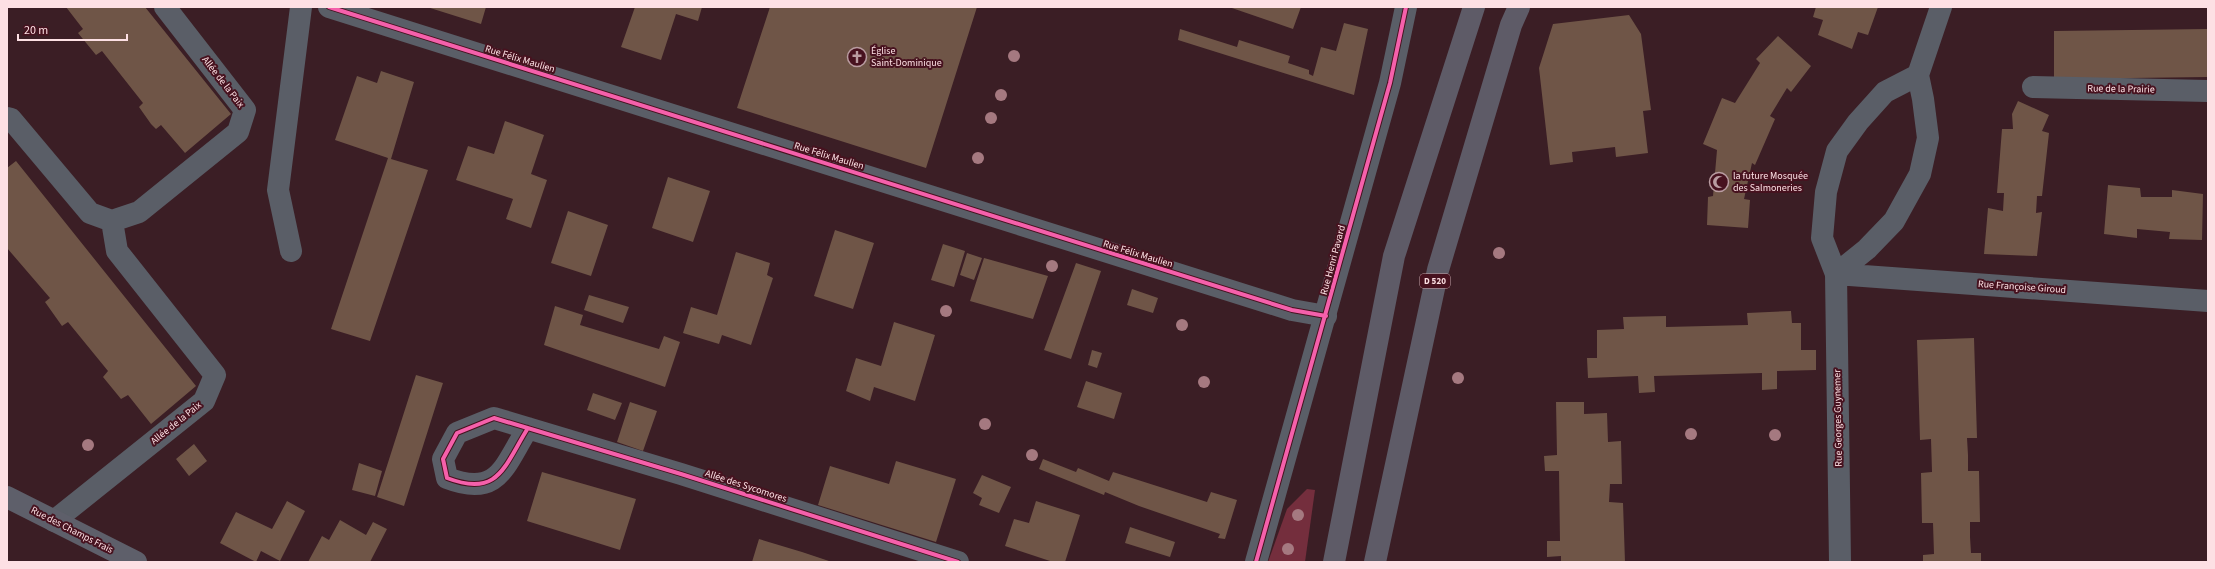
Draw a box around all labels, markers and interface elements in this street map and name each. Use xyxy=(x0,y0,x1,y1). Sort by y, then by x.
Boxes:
scale bar xyxy=(18,16,127,42)
text: 20 m xyxy=(24,22,48,39)
street label: Rue Félix Maulien xyxy=(483,42,557,76)
place label: Église Saint-Dominique xyxy=(871,44,942,70)
church icon: Église Saint-Dominique xyxy=(846,46,868,68)
street label: Allée de la Paix xyxy=(198,53,248,111)
street label: Rue de la Prairie xyxy=(2087,81,2155,97)
street label: Rue Félix Maulien xyxy=(792,139,866,173)
place label: la future Mosquée des Salmoneries xyxy=(1733,169,1808,195)
mosque icon: la future Mosquée des Salmoneries xyxy=(1708,171,1730,193)
street label: Rue Henri Pavard xyxy=(1317,224,1349,296)
street label: Rue Félix Maulien xyxy=(1101,237,1175,271)
road number: D 520 xyxy=(1420,274,1450,288)
street label: Rue Françoise Giroud xyxy=(1977,277,2067,297)
street label: Rue Georges Guynemer xyxy=(1830,369,1846,467)
street label: Allée de la Paix xyxy=(148,398,205,448)
street label: Allée des Sycomores xyxy=(703,466,789,506)
street label: Rue des Champs Frais xyxy=(28,503,116,557)

